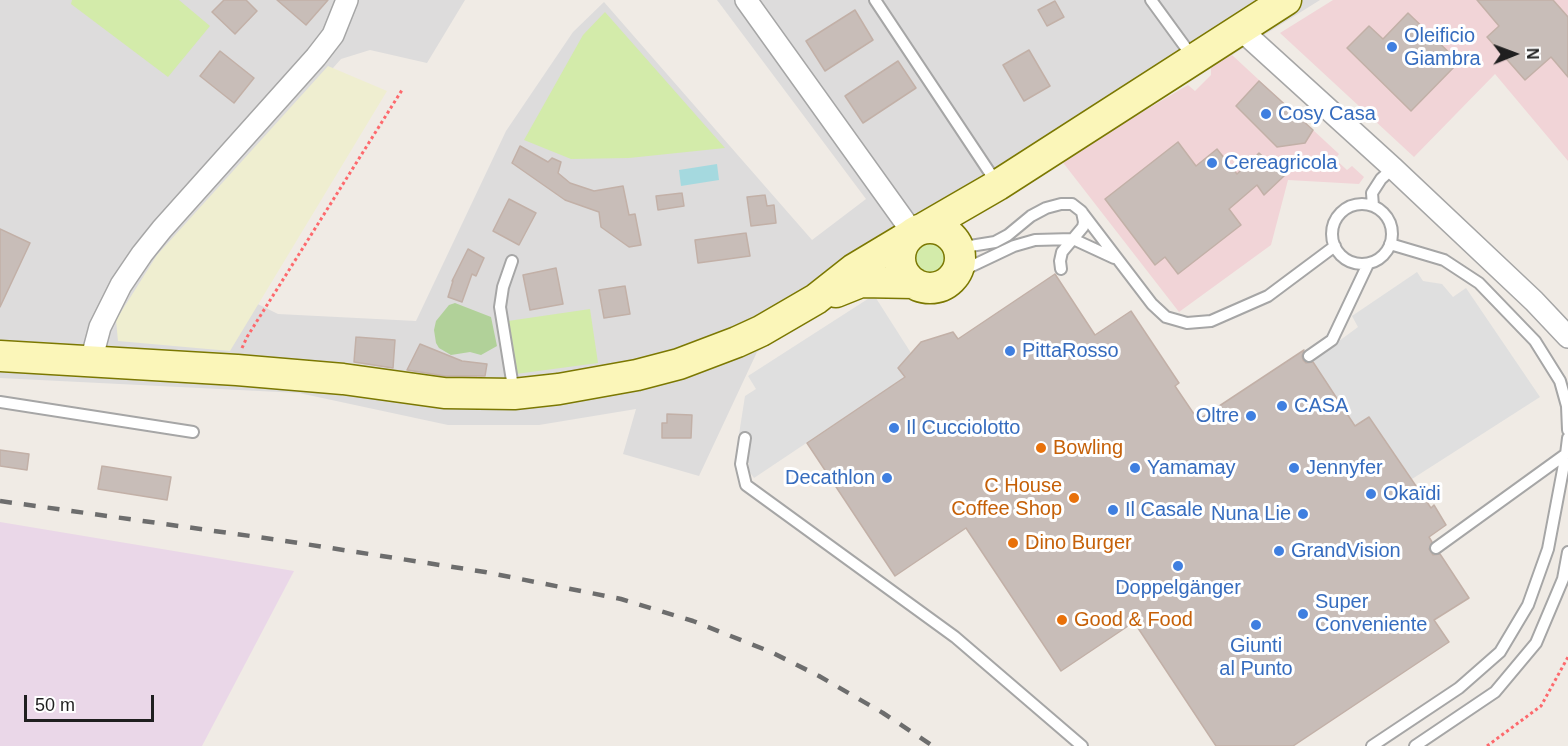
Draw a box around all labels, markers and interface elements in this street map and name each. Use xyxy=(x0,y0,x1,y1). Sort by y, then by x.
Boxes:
place label: Oleificio Giambra xyxy=(1404,24,1481,71)
north arrow xyxy=(1484,24,1544,84)
marker: Oleificio Giambra xyxy=(1385,40,1399,54)
text: N xyxy=(1524,48,1541,60)
place label: Cosy Casa xyxy=(1278,102,1376,126)
marker: Cosy Casa xyxy=(1259,107,1273,121)
place label: Cereagricola xyxy=(1224,151,1337,175)
marker: Cereagricola xyxy=(1205,156,1219,170)
place label: PittaRosso xyxy=(1022,339,1119,363)
marker: PittaRosso xyxy=(1003,344,1017,358)
place label: CASA xyxy=(1294,394,1348,418)
marker: CASA xyxy=(1275,399,1289,413)
place label: Oltre xyxy=(1196,404,1239,428)
marker: Oltre xyxy=(1244,409,1258,423)
place label: Il Cucciolotto xyxy=(906,416,1020,440)
marker: Il Cucciolotto xyxy=(887,421,901,435)
place label: Bowling xyxy=(1053,436,1123,460)
marker: Bowling xyxy=(1034,441,1048,455)
place label: Yamamay xyxy=(1147,456,1236,480)
place label: Jennyfer xyxy=(1306,456,1383,480)
marker: Yamamay xyxy=(1128,461,1142,475)
marker: Jennyfer xyxy=(1287,461,1301,475)
place label: Decathlon xyxy=(785,466,875,490)
marker: Decathlon xyxy=(880,471,894,485)
place label: C House Coffee Shop xyxy=(951,474,1062,521)
place label: Okaïdi xyxy=(1383,482,1441,506)
marker: Okaïdi xyxy=(1364,487,1378,501)
marker: C House Coffee Shop xyxy=(1067,491,1081,505)
place label: Il Casale xyxy=(1125,498,1203,522)
place label: Nuna Lie xyxy=(1211,502,1291,526)
marker: Il Casale xyxy=(1106,503,1120,517)
marker: Nuna Lie xyxy=(1296,507,1310,521)
place label: Dino Burger xyxy=(1025,531,1132,555)
marker: Dino Burger xyxy=(1006,536,1020,550)
place label: GrandVision xyxy=(1291,539,1401,563)
marker: GrandVision xyxy=(1272,544,1286,558)
marker: Doppelgänger xyxy=(1171,559,1185,573)
place label: Doppelgänger xyxy=(1115,576,1241,600)
place label: Super Conveniente xyxy=(1315,590,1427,637)
marker: Super Conveniente xyxy=(1296,607,1310,621)
place label: Good & Food xyxy=(1074,608,1193,632)
marker: Good & Food xyxy=(1055,613,1069,627)
marker: Giunti al Punto xyxy=(1249,618,1263,632)
place label: Giunti al Punto xyxy=(1219,634,1293,681)
scale bar xyxy=(27,683,158,721)
text: 50 m xyxy=(35,695,75,715)

